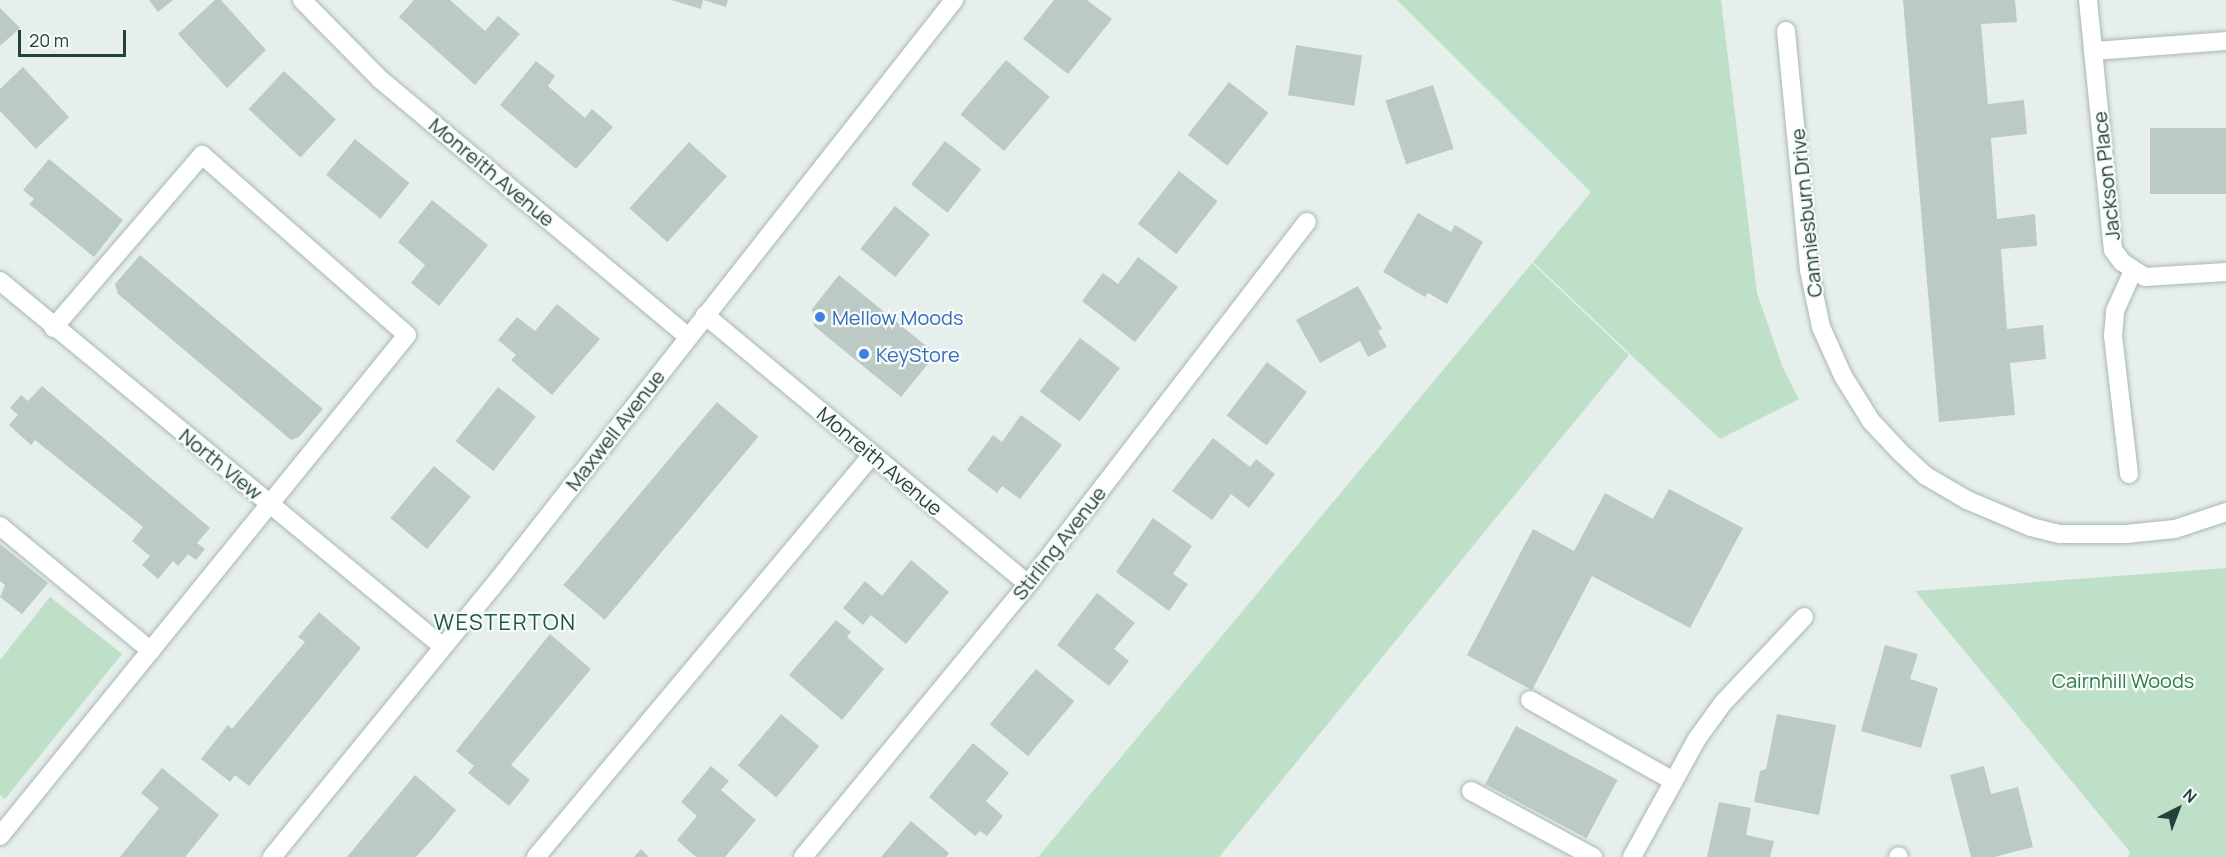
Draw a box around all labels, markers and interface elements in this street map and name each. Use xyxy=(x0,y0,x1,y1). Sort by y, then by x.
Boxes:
scale bar xyxy=(21,18,129,56)
text: 20 m xyxy=(29,28,69,52)
street label: Jackson Place xyxy=(2087,110,2125,242)
street label: Monreith Avenue xyxy=(424,113,560,231)
street label: Canniesburn Drive xyxy=(1785,127,1827,299)
place label: Mellow Moods xyxy=(832,305,963,329)
marker: Mellow Moods xyxy=(813,310,827,324)
place label: KeyStore xyxy=(876,342,960,366)
marker: KeyStore xyxy=(857,347,871,361)
street label: Maxwell Avenue xyxy=(560,365,670,495)
street label: Monreith Avenue xyxy=(812,402,948,520)
street label: North View xyxy=(175,423,267,505)
street label: Stirling Avenue xyxy=(1007,481,1111,605)
district label: WESTERTON xyxy=(433,610,577,636)
park label: Cairnhill Woods xyxy=(2052,668,2194,692)
north arrow xyxy=(2148,779,2208,839)
text: N xyxy=(2178,784,2202,808)

